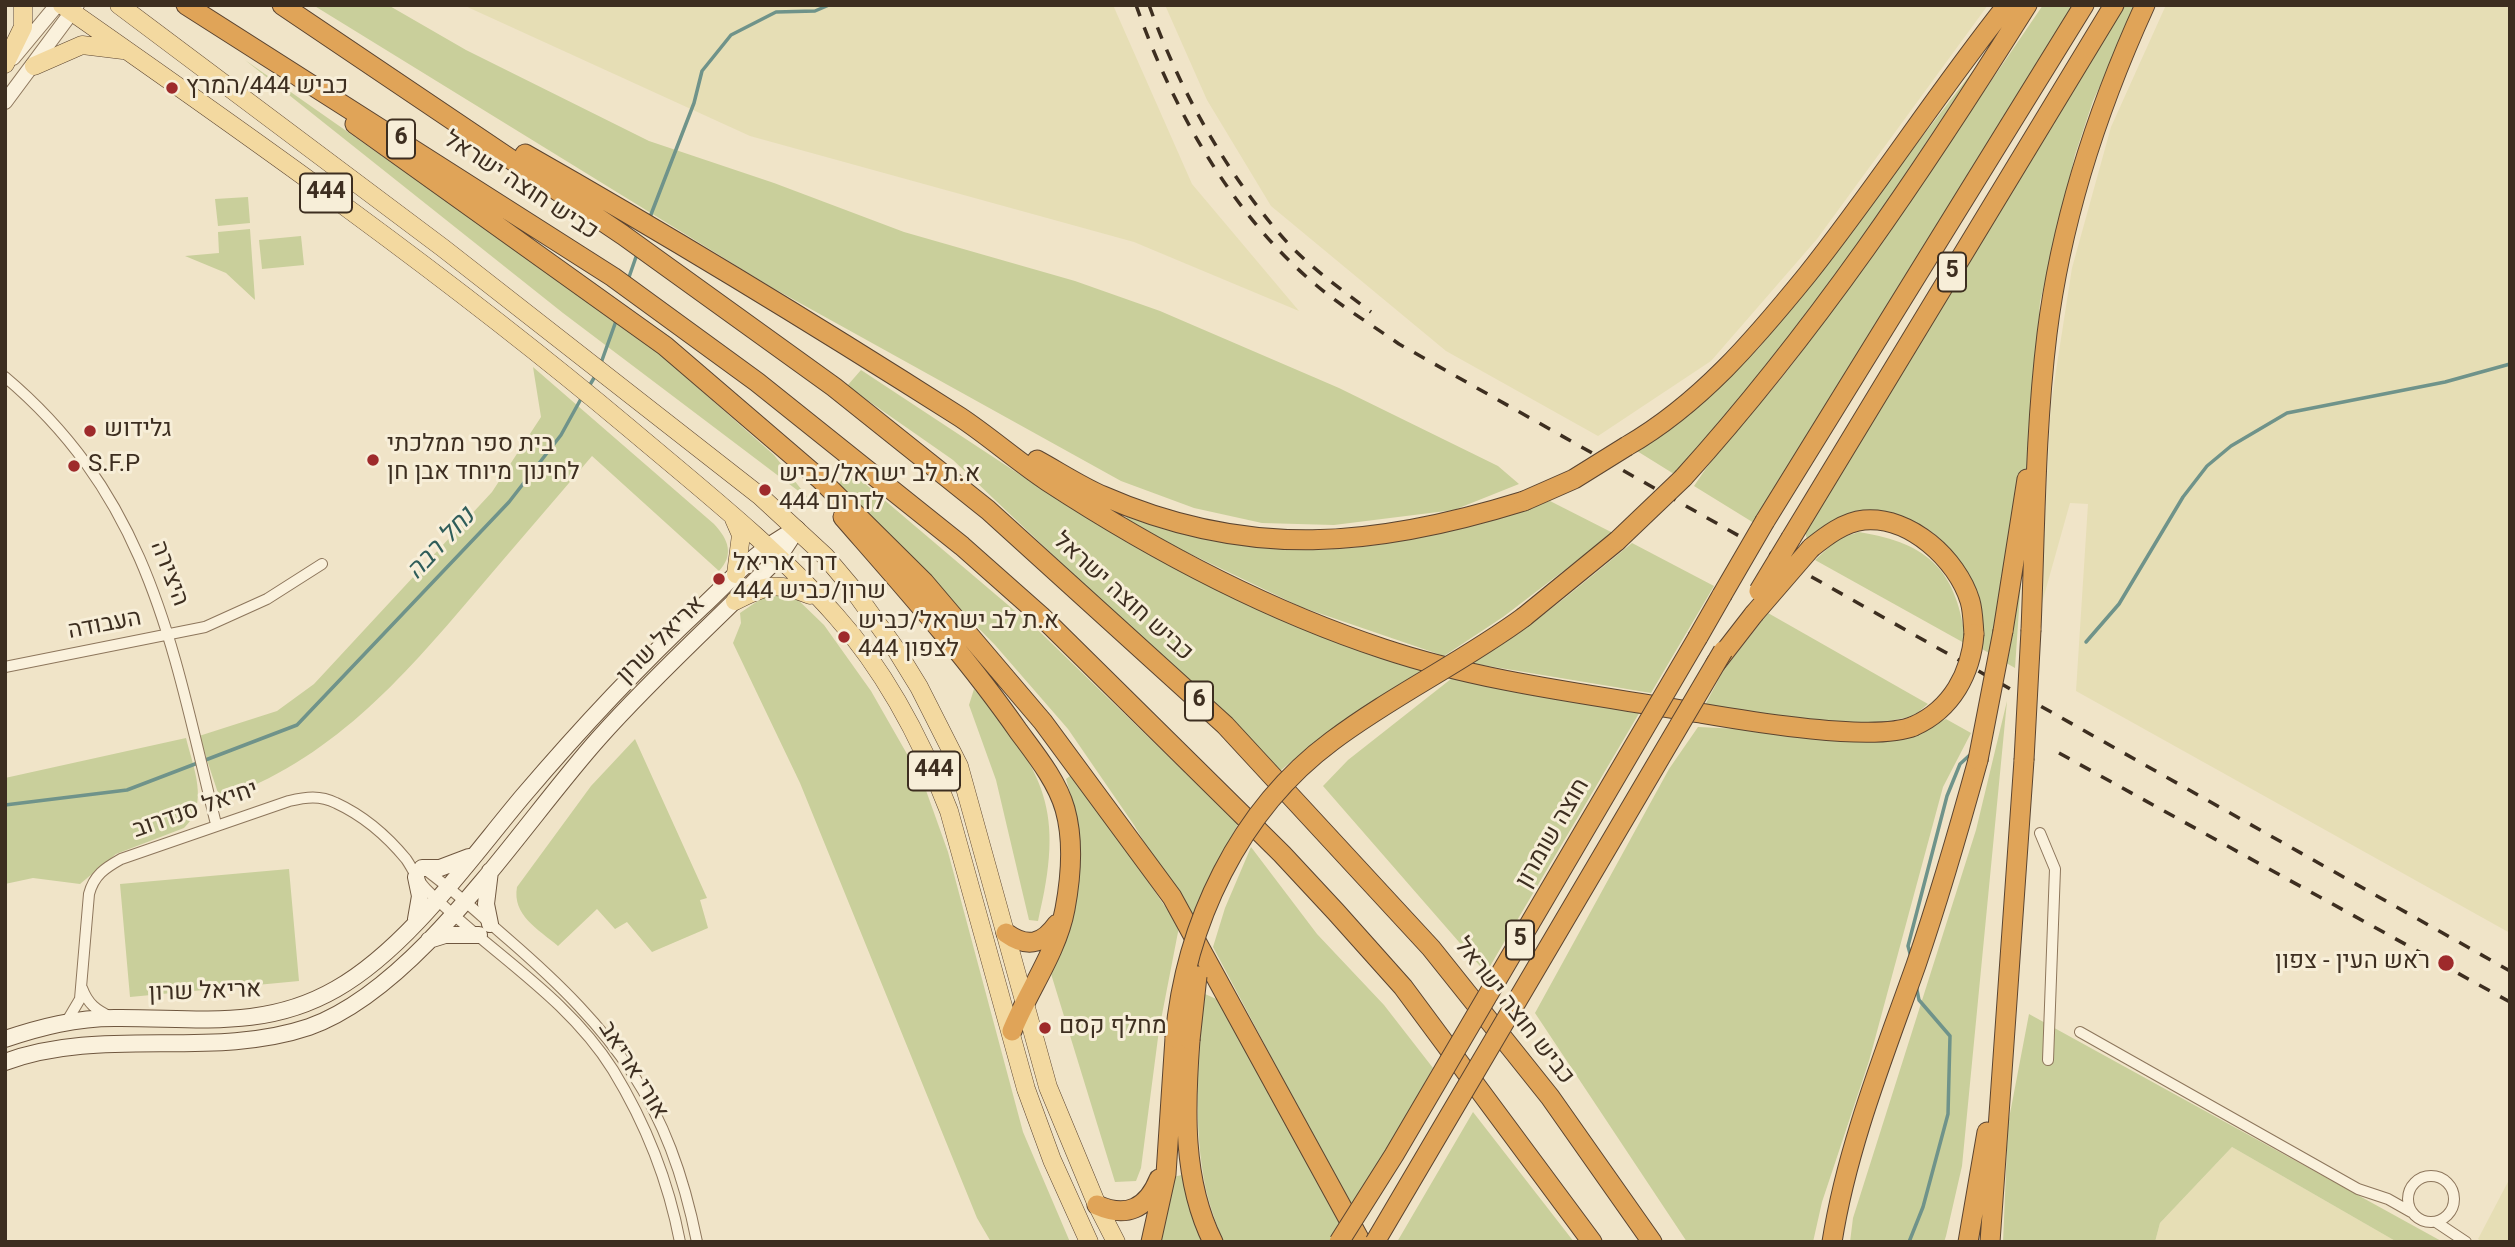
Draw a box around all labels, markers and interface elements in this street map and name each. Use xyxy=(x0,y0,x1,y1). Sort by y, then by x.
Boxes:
place label: כביש 444/המרץ xyxy=(186,74,347,102)
marker: כביש 444/המרץ xyxy=(164,80,180,96)
road number: 6 xyxy=(387,120,415,158)
street label: כביש חוצה ישראל xyxy=(438,127,602,247)
road number: 444 xyxy=(300,174,352,212)
road number: 5 xyxy=(1938,252,1966,292)
place label: גלידוש xyxy=(104,417,171,445)
marker: גלידוש xyxy=(82,423,98,439)
place label: בית ספר ממלכתי לחינוך מיוחד אבן חן xyxy=(387,432,578,488)
place label: S.F.P xyxy=(88,452,138,480)
marker: בית ספר ממלכתי לחינוך מיוחד אבן חן xyxy=(365,452,381,468)
marker: S.F.P xyxy=(66,458,82,474)
place label: א.ת לב ישראל/כביש 444 לדרום xyxy=(779,462,978,518)
marker: א.ת לב ישראל/כביש 444 לדרום xyxy=(757,482,773,498)
water label: נחל רבה xyxy=(401,503,483,587)
street label: כביש חוצה ישראל xyxy=(1047,528,1197,668)
street label: היצירה xyxy=(142,537,194,611)
place label: דרך אריאל שרון/כביש 444 xyxy=(733,551,885,607)
marker: דרך אריאל שרון/כביש 444 xyxy=(711,571,727,587)
street label: אריאל שרון xyxy=(612,591,712,691)
street label: העבודה xyxy=(66,605,144,647)
place label: א.ת לב ישראל/כביש 444 לצפון xyxy=(858,609,1057,665)
marker: א.ת לב ישראל/כביש 444 לצפון xyxy=(836,629,852,645)
road number: 6 xyxy=(1185,681,1213,720)
road number: 444 xyxy=(908,751,960,790)
street label: חוצה שומרון xyxy=(1511,774,1597,894)
street label: יחיאל סנדרוב xyxy=(130,776,262,846)
road number: 5 xyxy=(1506,920,1534,959)
street label: כביש חוצה ישראל xyxy=(1447,933,1579,1091)
place label: ראש העין - צפון xyxy=(2273,949,2430,977)
marker: ראש העין - צפון xyxy=(2436,953,2456,973)
street label: אריאל שרון xyxy=(148,977,262,1009)
place label: מחלף קסם xyxy=(1059,1014,1166,1042)
street label: אורי אריאב xyxy=(591,1017,673,1125)
marker: מחלף קסם xyxy=(1037,1020,1053,1036)

